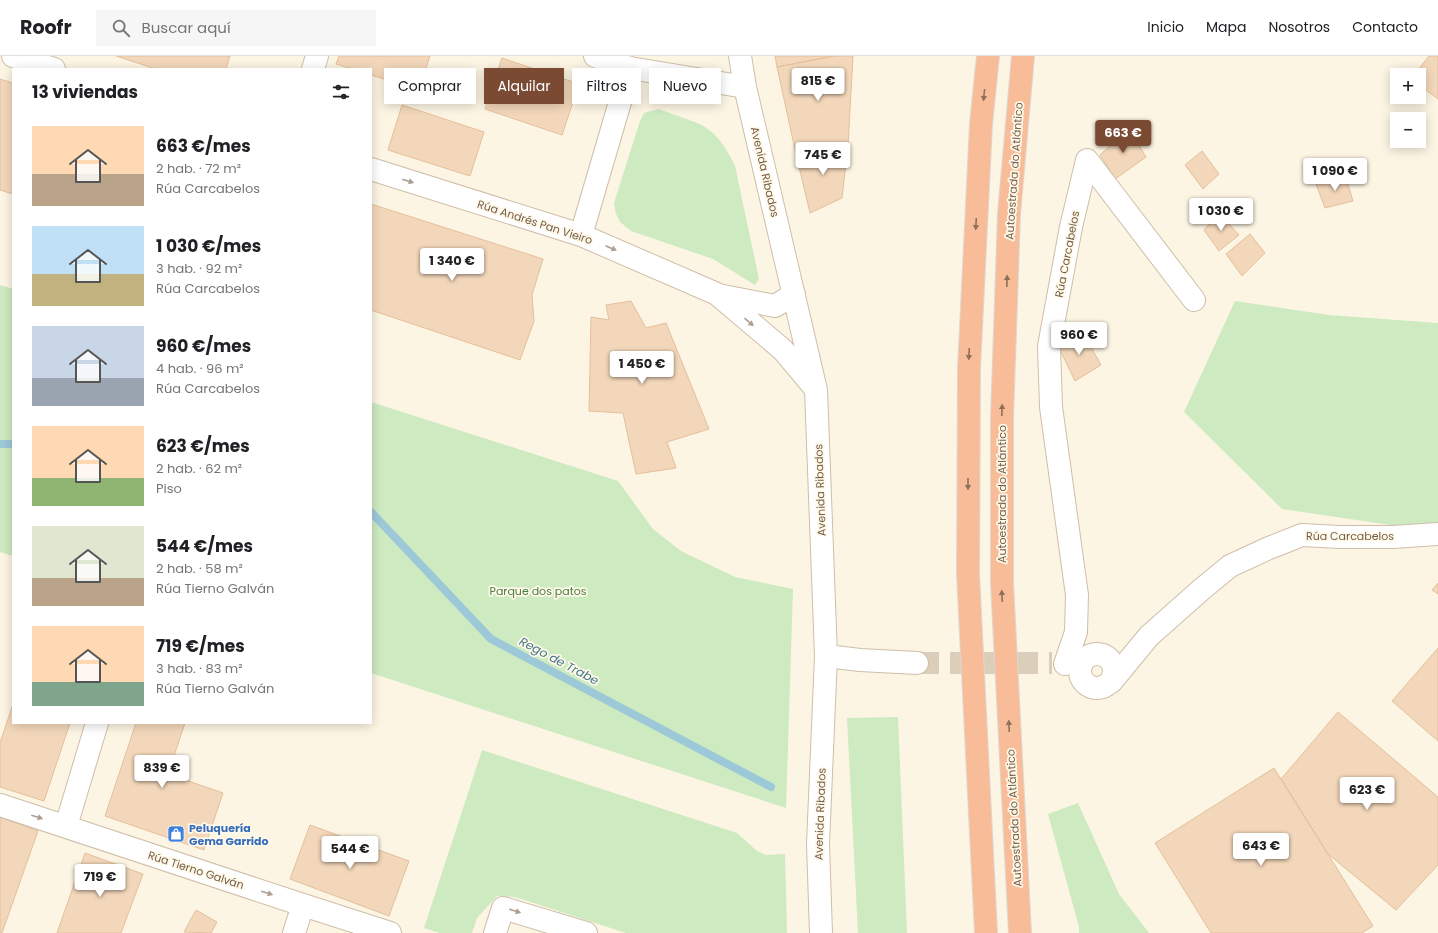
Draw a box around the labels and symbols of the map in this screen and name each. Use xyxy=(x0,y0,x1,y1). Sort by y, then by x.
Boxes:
pin: 815 € xyxy=(790,68,846,102)
one-way arrow xyxy=(981,89,987,101)
street label: Autoestrada do Atlántico xyxy=(1001,102,1027,240)
pin: 663 € xyxy=(1095,120,1151,154)
street label: Avenida Ribados xyxy=(747,125,783,219)
pin: 745 € xyxy=(795,142,851,176)
pin: 1 090 € xyxy=(1298,158,1372,192)
one-way arrow xyxy=(403,178,415,184)
street label: Rúa Andrés Pan Vieiro xyxy=(475,196,595,248)
pin: 1 030 € xyxy=(1184,198,1258,232)
street label: Rúa Carcabelos xyxy=(1051,209,1083,299)
one-way arrow xyxy=(972,218,979,231)
one-way arrow xyxy=(606,246,618,252)
pin: 1 340 € xyxy=(415,248,489,282)
one-way arrow xyxy=(1004,274,1010,287)
one-way arrow xyxy=(744,317,755,326)
pin: 960 € xyxy=(1051,322,1107,356)
one-way arrow xyxy=(966,348,973,360)
pin: 1 450 € xyxy=(605,351,679,385)
one-way arrow xyxy=(999,404,1006,416)
street label: Autoestrada do Atlántico xyxy=(994,425,1010,563)
street label: Avenida Ribados xyxy=(810,443,830,536)
one-way arrow xyxy=(965,478,971,491)
street label: Rúa Carcabelos xyxy=(1306,528,1394,544)
park label: Parque dos patos xyxy=(490,583,587,599)
one-way arrow xyxy=(999,590,1006,602)
water label: Rego de Trabe xyxy=(516,632,603,689)
one-way arrow xyxy=(1006,720,1013,732)
street label: Autoestrada do Atlántico xyxy=(1002,749,1026,887)
pin: 839 € xyxy=(134,755,190,789)
street label: Avenida Ribados xyxy=(810,767,830,860)
pin: 623 € xyxy=(1339,777,1395,811)
one-way arrow xyxy=(31,814,43,820)
place label: Peluquería Gema Garrido xyxy=(189,820,269,849)
shop icon: Peluquería Gema Garrido xyxy=(166,824,186,844)
pin: 643 € xyxy=(1233,833,1289,867)
pin: 544 € xyxy=(322,836,378,870)
street label: Rúa Tierno Galván xyxy=(146,847,246,893)
pin: 719 € xyxy=(72,864,128,898)
one-way arrow xyxy=(261,890,273,896)
one-way arrow xyxy=(509,908,521,914)

